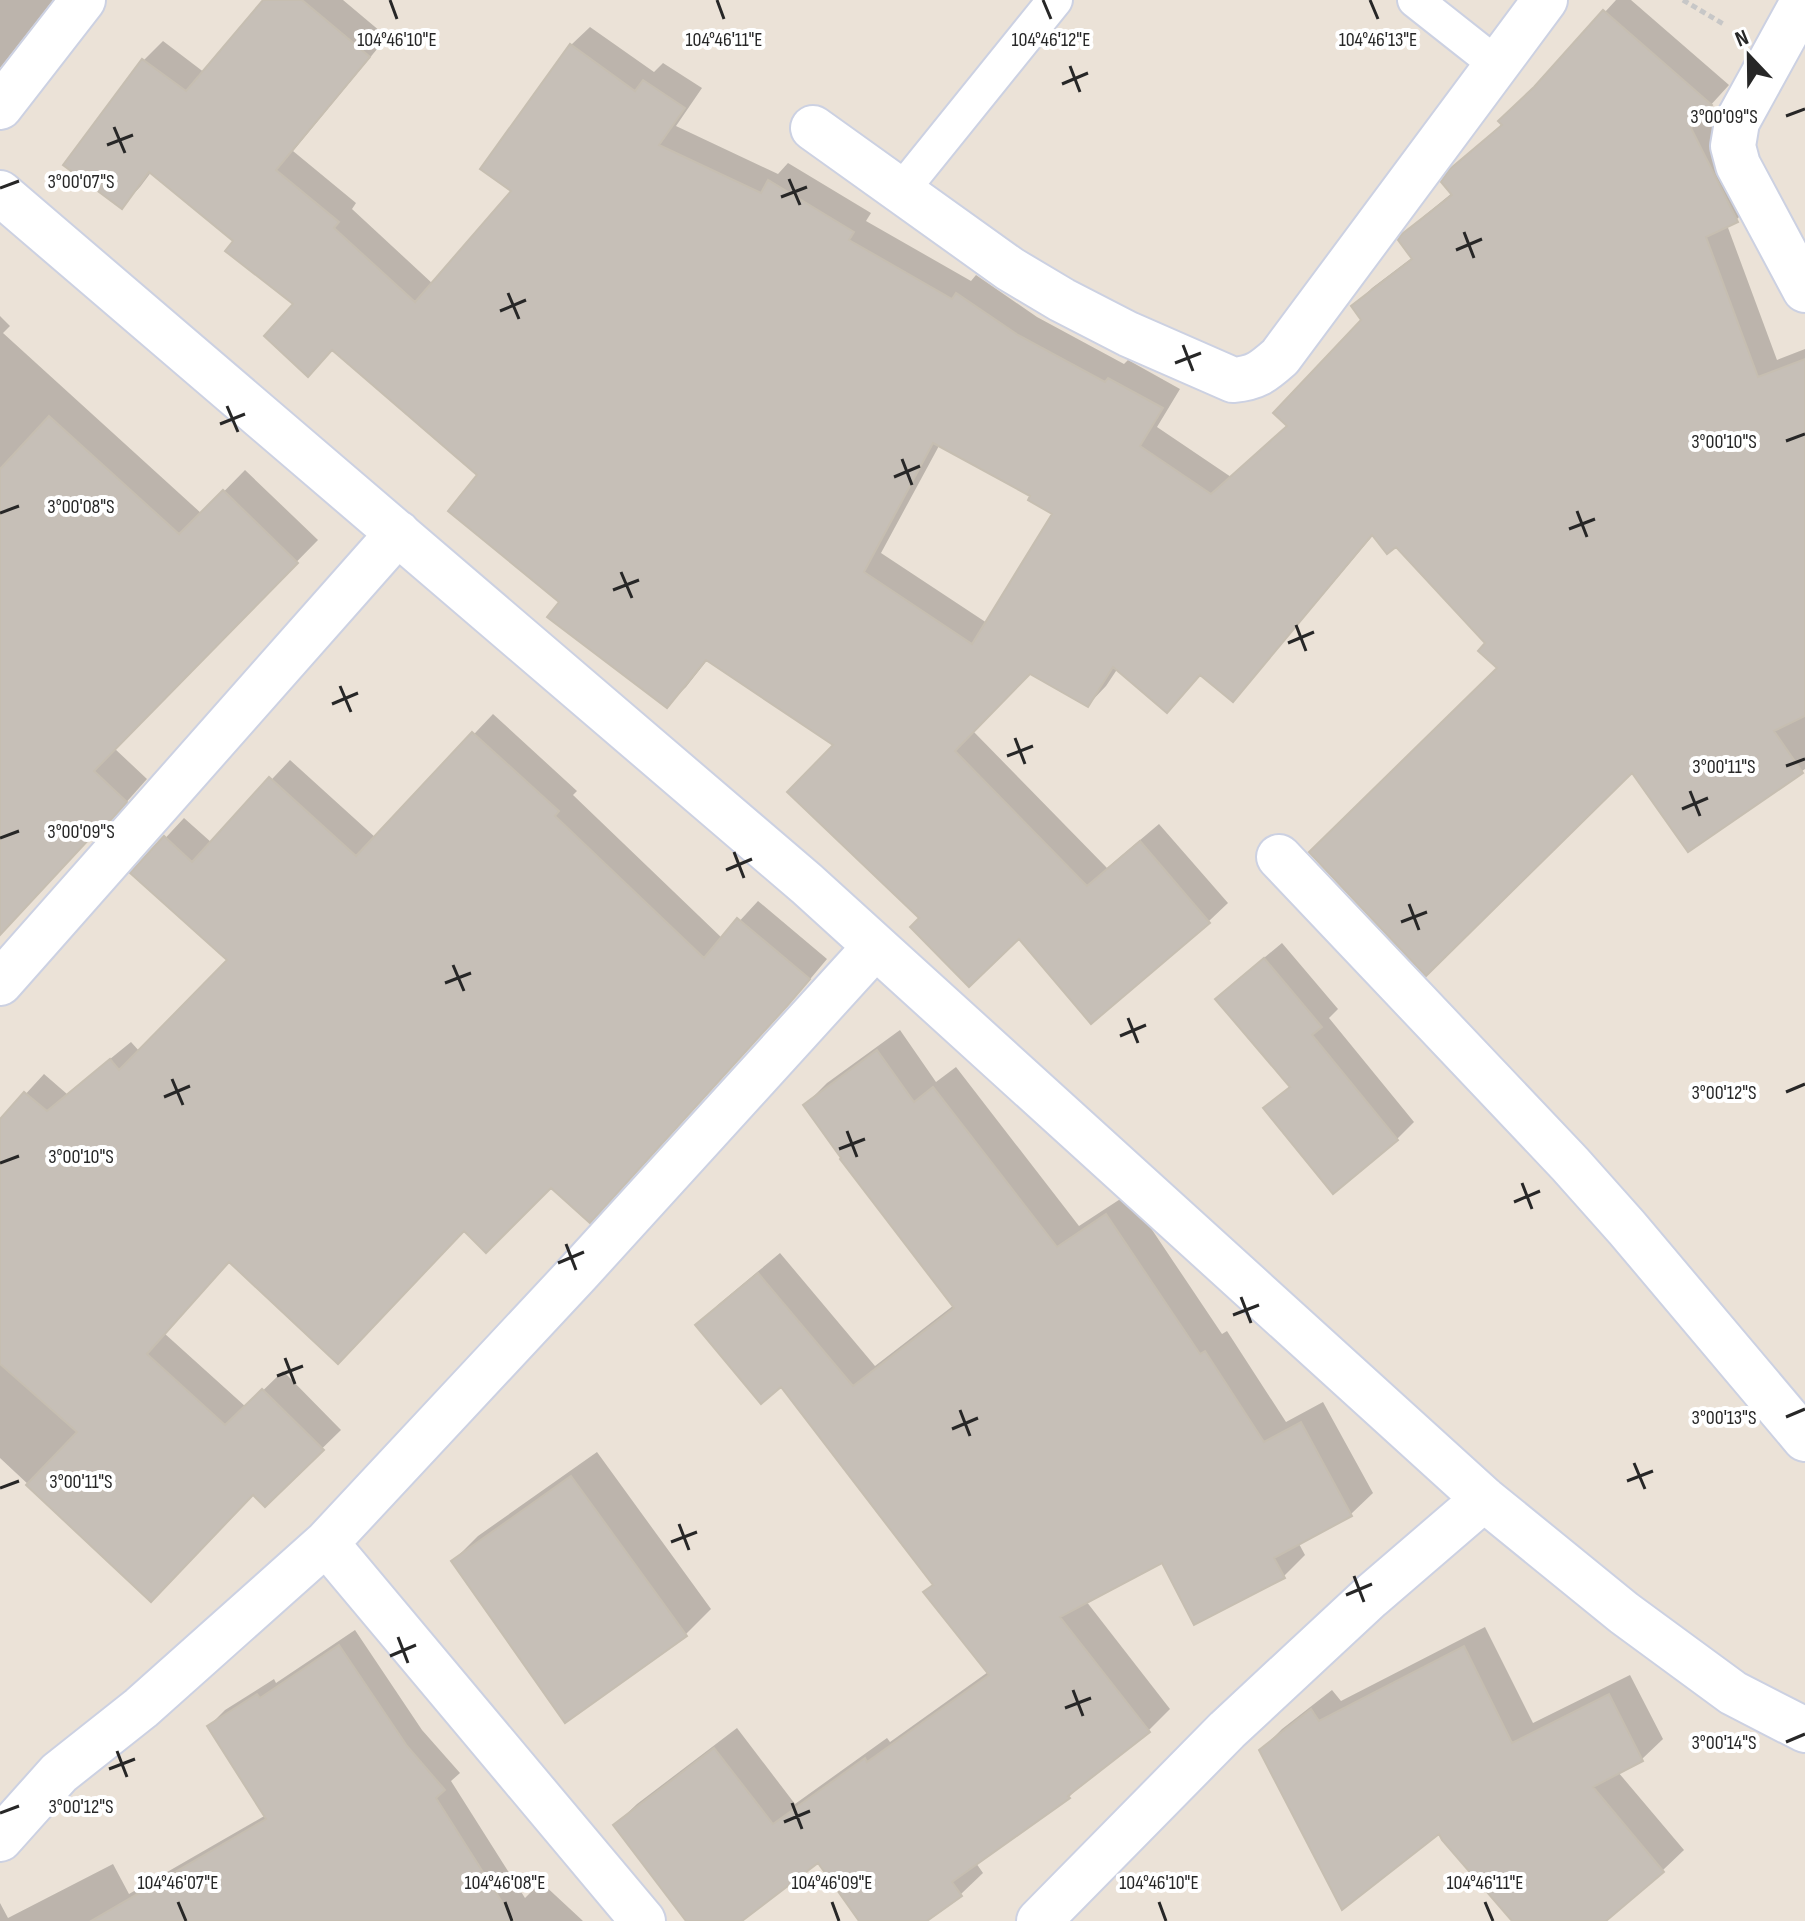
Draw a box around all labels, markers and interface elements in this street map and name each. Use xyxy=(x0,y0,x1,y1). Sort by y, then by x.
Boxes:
north arrow xyxy=(1709,16,1789,96)
text: N xyxy=(1732,24,1753,54)
text: 104°46'10"E xyxy=(357,28,437,52)
text: 104°46'11"E xyxy=(686,28,762,52)
text: 104°46'12"E xyxy=(1012,28,1090,52)
text: 104°46'13"E xyxy=(1339,28,1417,52)
text: 3°00'09"S xyxy=(1690,105,1758,129)
text: 3°00'07"S xyxy=(47,170,115,194)
text: 3°00'10"S xyxy=(1691,430,1757,454)
text: 3°00'08"S xyxy=(47,495,115,519)
text: 3°00'11"S xyxy=(1692,755,1756,779)
text: 3°00'09"S xyxy=(47,820,115,844)
text: 3°00'12"S xyxy=(1691,1081,1757,1105)
text: 3°00'10"S xyxy=(48,1145,114,1169)
text: 3°00'13"S xyxy=(1692,1406,1756,1430)
text: 3°00'11"S xyxy=(49,1470,113,1494)
text: 3°00'14"S xyxy=(1691,1731,1757,1755)
text: 3°00'12"S xyxy=(48,1795,114,1819)
text: 104°46'07"E xyxy=(138,1871,218,1895)
text: 104°46'08"E xyxy=(465,1871,545,1895)
text: 104°46'09"E xyxy=(791,1871,873,1895)
text: 104°46'10"E xyxy=(1119,1871,1199,1895)
text: 104°46'11"E xyxy=(1447,1871,1523,1895)

